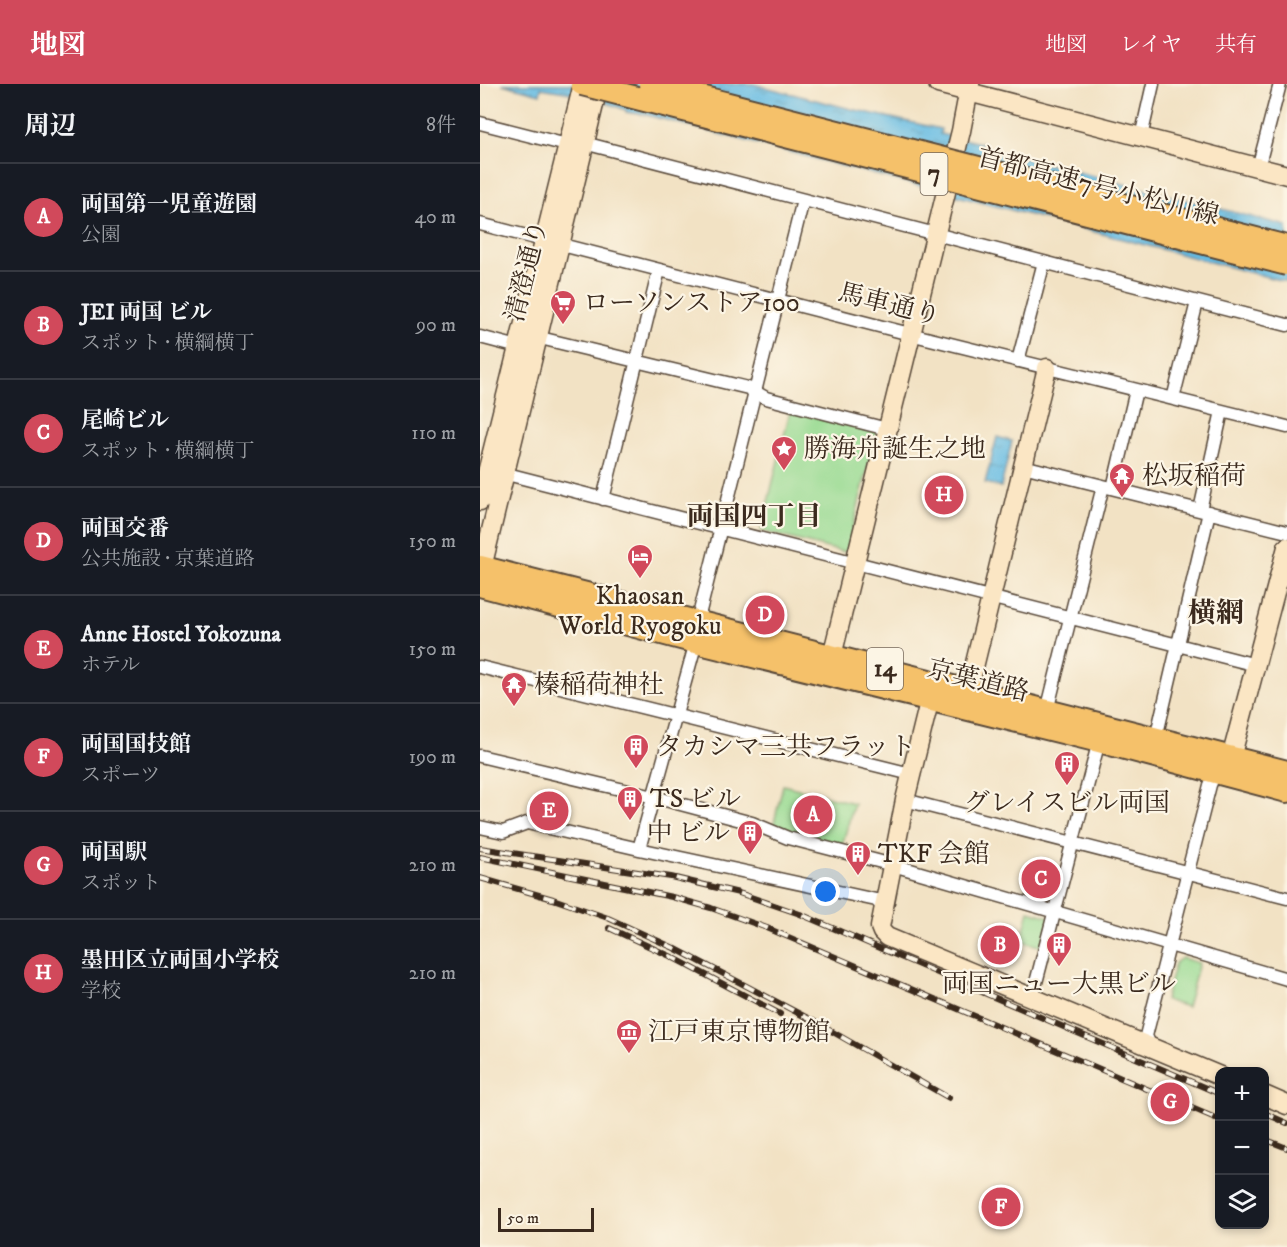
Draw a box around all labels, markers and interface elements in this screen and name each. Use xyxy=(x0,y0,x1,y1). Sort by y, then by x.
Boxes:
text: 地図 xyxy=(30,28,86,63)
text: 地図 xyxy=(1045,32,1087,58)
text: レイヤ xyxy=(1120,32,1182,58)
text: 共有 xyxy=(1215,32,1257,58)
text: 周辺 xyxy=(24,110,76,143)
text: 8件 xyxy=(426,113,456,138)
street label: 首都高速7号小松川線 xyxy=(974,141,1222,233)
road number: 7 xyxy=(920,153,948,195)
text: 両国第一児童遊園 xyxy=(81,191,257,218)
text: A xyxy=(37,205,50,230)
text: 40 m xyxy=(414,205,456,230)
street label: 清澄通り xyxy=(498,217,556,325)
text: 公園 xyxy=(81,223,121,248)
street label: 馬車通り xyxy=(835,276,943,334)
place label: ローソンストア100 xyxy=(583,287,800,320)
supermarket icon: ローソンストア100 xyxy=(548,288,578,326)
text: JEI 両国 ビル xyxy=(81,299,212,326)
text: B xyxy=(37,313,50,338)
text: 90 m xyxy=(416,313,456,338)
text: スポット · 横綱横丁 xyxy=(81,331,254,356)
text: 尾崎ビル xyxy=(81,407,169,434)
text: C xyxy=(37,421,50,446)
text: 110 m xyxy=(411,421,456,446)
place label: 勝海舟誕生之地 xyxy=(804,433,986,466)
place icon: 勝海舟誕生之地 xyxy=(769,434,799,472)
text: スポット · 横綱横丁 xyxy=(81,439,254,464)
place label: 松坂稲荷 xyxy=(1142,460,1246,493)
temple icon: 松坂稲荷 xyxy=(1107,461,1137,499)
pin: H xyxy=(924,472,964,518)
district label: 両国四丁目 xyxy=(687,500,822,534)
text: 両国交番 xyxy=(81,515,169,542)
text: D xyxy=(36,529,51,554)
text: 150 m xyxy=(409,529,456,554)
hotel icon: Khaosan World Ryogoku xyxy=(625,542,655,580)
text: 公共施設 · 京葉道路 xyxy=(81,547,254,572)
place label: Khaosan World Ryogoku xyxy=(557,580,722,643)
pin: D xyxy=(746,592,784,638)
district label: 横網 xyxy=(1188,596,1244,631)
text: Anne Hostel Yokozuna xyxy=(81,621,281,648)
text: E xyxy=(36,637,51,662)
text: 150 m xyxy=(409,637,456,662)
road number: 14 xyxy=(867,648,903,690)
street label: 京葉道路 xyxy=(924,652,1032,710)
text: ホテル xyxy=(81,653,140,678)
place label: 榛稲荷神社 xyxy=(534,669,664,702)
temple icon: 榛稲荷神社 xyxy=(499,670,529,708)
text: 両国国技館 xyxy=(81,731,191,758)
place label: タカシマ三共フラット xyxy=(656,731,915,764)
building icon: タカシマ三共フラット xyxy=(621,732,651,770)
text: F xyxy=(37,745,50,770)
text: 190 m xyxy=(409,745,456,770)
building icon: グレイスビル両国 xyxy=(1052,749,1082,787)
text: スポーツ xyxy=(81,763,160,788)
place label: TS ビル xyxy=(650,783,741,816)
building icon: TS ビル xyxy=(615,784,645,822)
place label: グレイスビル両国 xyxy=(964,787,1170,820)
pin: E xyxy=(530,788,568,834)
pin: A xyxy=(794,792,832,838)
place label: 中 ビル xyxy=(646,817,730,850)
building icon: 中 ビル xyxy=(735,818,765,856)
place label: TKF 会館 xyxy=(878,838,989,871)
text: 両国駅 xyxy=(81,839,147,866)
building icon: TKF 会館 xyxy=(843,839,873,877)
text: G xyxy=(37,853,50,878)
text: 210 m xyxy=(409,853,456,878)
pin: C xyxy=(1022,856,1060,902)
text: スポット xyxy=(81,871,161,896)
your location xyxy=(811,877,840,906)
pin: B xyxy=(980,922,1020,968)
building icon: 両国ニュー大黒ビル xyxy=(1044,930,1074,968)
text: 墨田区立両国小学校 xyxy=(81,947,279,974)
text: H xyxy=(35,961,52,986)
text: 210 m xyxy=(409,961,456,986)
place label: 両国ニュー大黒ビル xyxy=(942,968,1176,1001)
text: 学校 xyxy=(81,979,121,1004)
place label: 江戸東京博物館 xyxy=(648,1016,830,1049)
museum icon: 江戸東京博物館 xyxy=(614,1017,644,1055)
map controls xyxy=(1215,1067,1269,1229)
button: + xyxy=(1215,1067,1269,1121)
pin: G xyxy=(1150,1080,1190,1124)
button: − xyxy=(1215,1121,1269,1175)
button: layers xyxy=(1215,1175,1269,1229)
pin: F xyxy=(982,1184,1020,1230)
scale bar xyxy=(498,1205,594,1232)
text: 50 m xyxy=(507,1208,539,1228)

